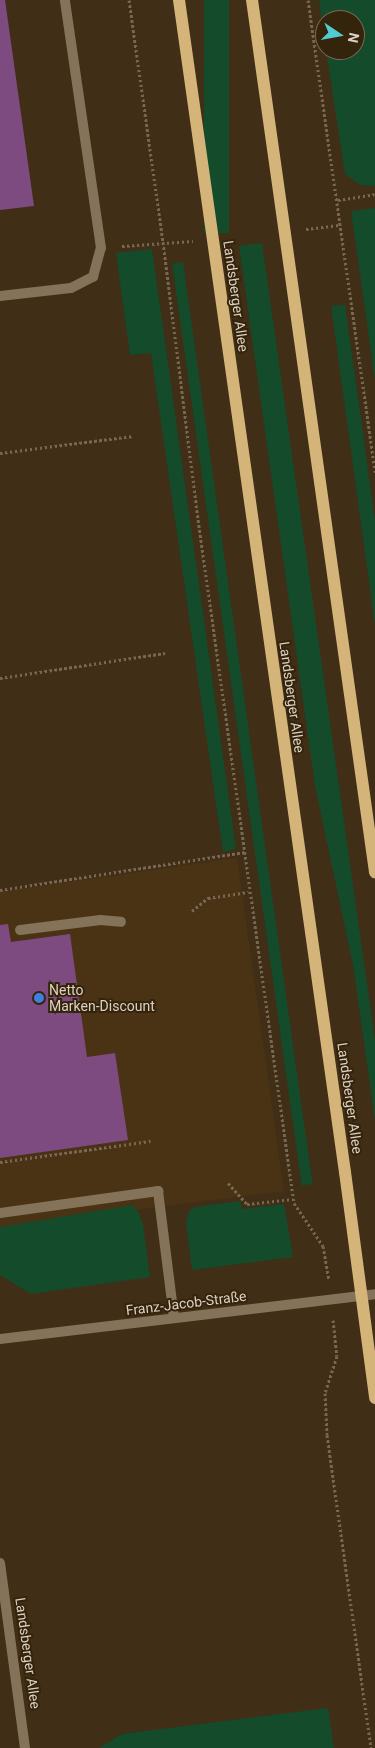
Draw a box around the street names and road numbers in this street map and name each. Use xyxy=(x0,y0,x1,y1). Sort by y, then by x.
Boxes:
street label: Landsberger Allee xyxy=(220,239,252,353)
street label: Landsberger Allee xyxy=(276,640,308,754)
street label: Landsberger Allee xyxy=(334,1041,366,1155)
street label: Franz-Jacob-Straße xyxy=(125,1287,247,1319)
street label: Landsberger Allee xyxy=(12,1596,44,1710)

